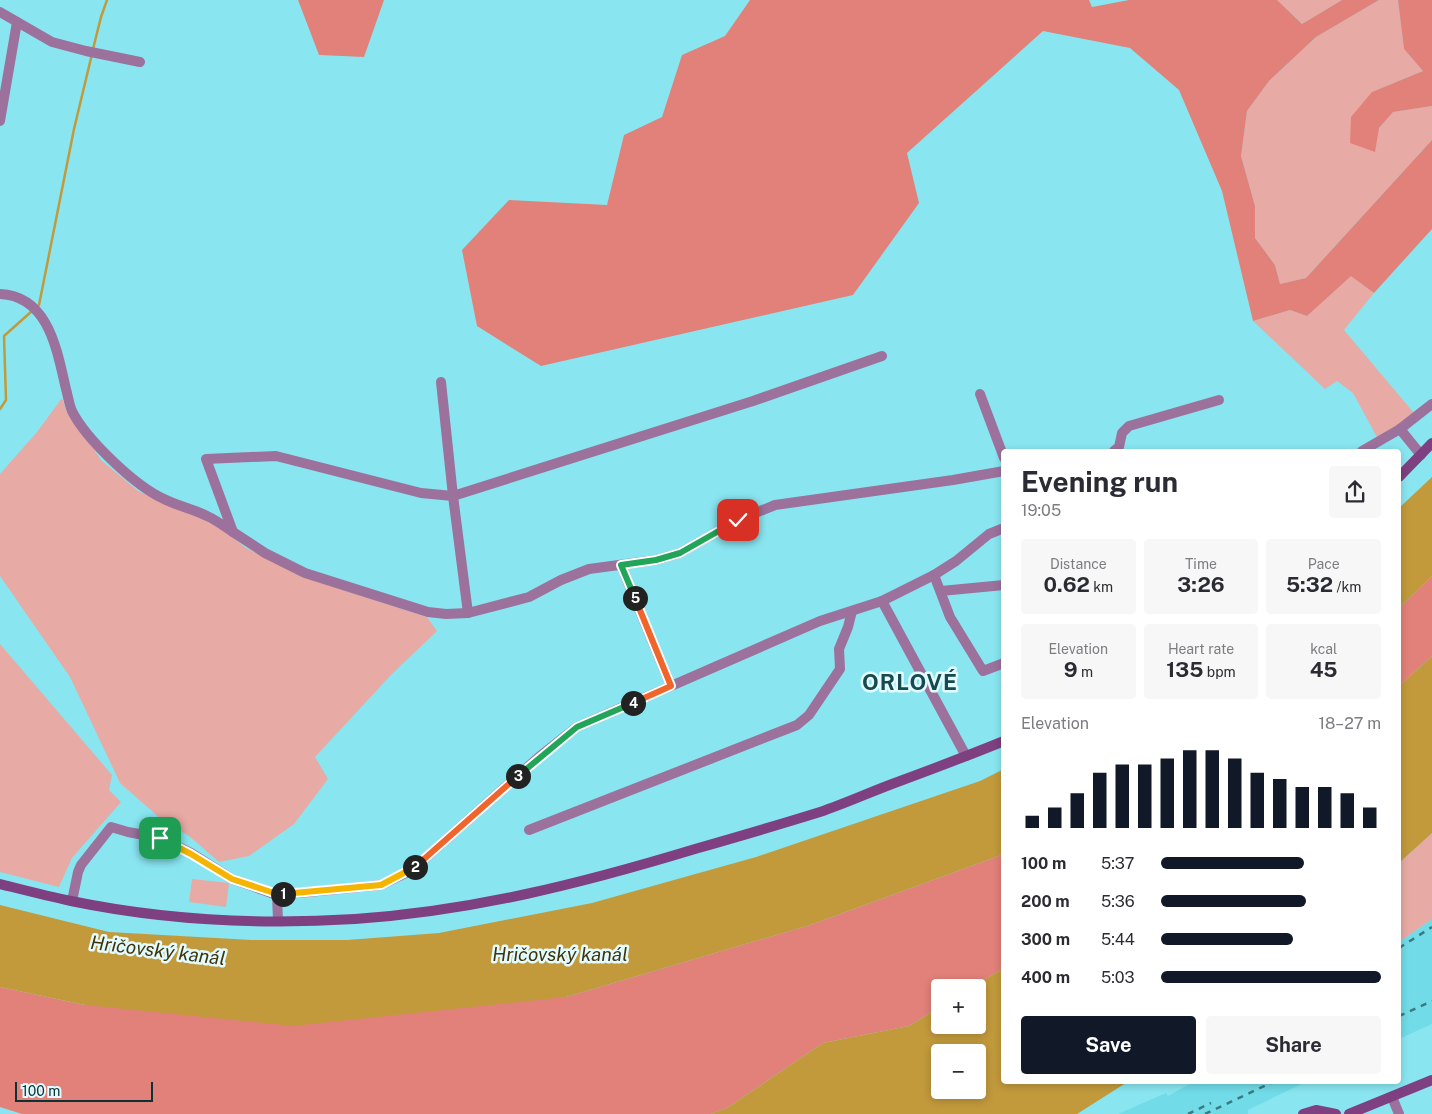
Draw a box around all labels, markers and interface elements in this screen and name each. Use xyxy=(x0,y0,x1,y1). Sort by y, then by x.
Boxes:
text: Evening run xyxy=(1021,465,1178,498)
button: share xyxy=(1329,466,1381,518)
pin xyxy=(717,499,759,541)
text: 19:05 xyxy=(1021,501,1061,520)
icon: check xyxy=(724,506,752,534)
text: Distance xyxy=(1050,556,1107,572)
text: Time xyxy=(1185,556,1217,572)
text: Pace xyxy=(1308,556,1340,572)
text: 0.62 xyxy=(1043,572,1090,597)
text: 3:26 xyxy=(1177,572,1225,597)
text: 5:32 xyxy=(1286,572,1333,597)
text: km xyxy=(1090,579,1113,595)
text: /km xyxy=(1333,579,1361,595)
pin: 5 xyxy=(622,586,648,610)
text: 5 xyxy=(631,590,640,606)
text: Elevation xyxy=(1049,641,1108,657)
text: Heart rate xyxy=(1168,641,1234,657)
text: kcal xyxy=(1310,641,1337,657)
text: 9 xyxy=(1064,657,1077,682)
text: 135 xyxy=(1166,657,1203,682)
text: 45 xyxy=(1310,657,1338,682)
text: m xyxy=(1077,664,1093,680)
text: bpm xyxy=(1203,664,1236,680)
district label: ORLOVÉ xyxy=(862,669,958,695)
pin: 4 xyxy=(620,690,646,716)
text: 4 xyxy=(629,695,638,711)
text: Elevation xyxy=(1021,714,1089,733)
text: 18–27 m xyxy=(1318,714,1381,733)
pin: 3 xyxy=(506,764,530,788)
text: 3 xyxy=(514,768,523,784)
pin xyxy=(139,817,181,859)
icon: arrive xyxy=(146,824,174,852)
pin: 2 xyxy=(402,854,428,880)
text: 100 m xyxy=(1021,854,1066,873)
text: 5:37 xyxy=(1101,854,1134,873)
text: 2 xyxy=(411,859,420,875)
pin: 1 xyxy=(270,882,296,906)
text: 1 xyxy=(281,886,287,902)
text: 200 m xyxy=(1021,892,1070,911)
text: 5:36 xyxy=(1101,892,1135,911)
text: 300 m xyxy=(1021,930,1070,949)
text: 5:44 xyxy=(1101,930,1135,949)
water label: Hričovský kanál xyxy=(89,931,227,969)
water label: Hričovský kanál xyxy=(492,943,628,965)
text: 400 m xyxy=(1021,968,1070,987)
text: 5:03 xyxy=(1101,968,1135,987)
map controls xyxy=(931,979,986,1099)
button: + xyxy=(931,979,986,1034)
button: Save xyxy=(1021,1016,1196,1074)
button: Share xyxy=(1206,1016,1381,1074)
button: − xyxy=(931,1044,986,1099)
scale bar xyxy=(15,1079,152,1102)
text: 100 m xyxy=(22,1083,60,1099)

